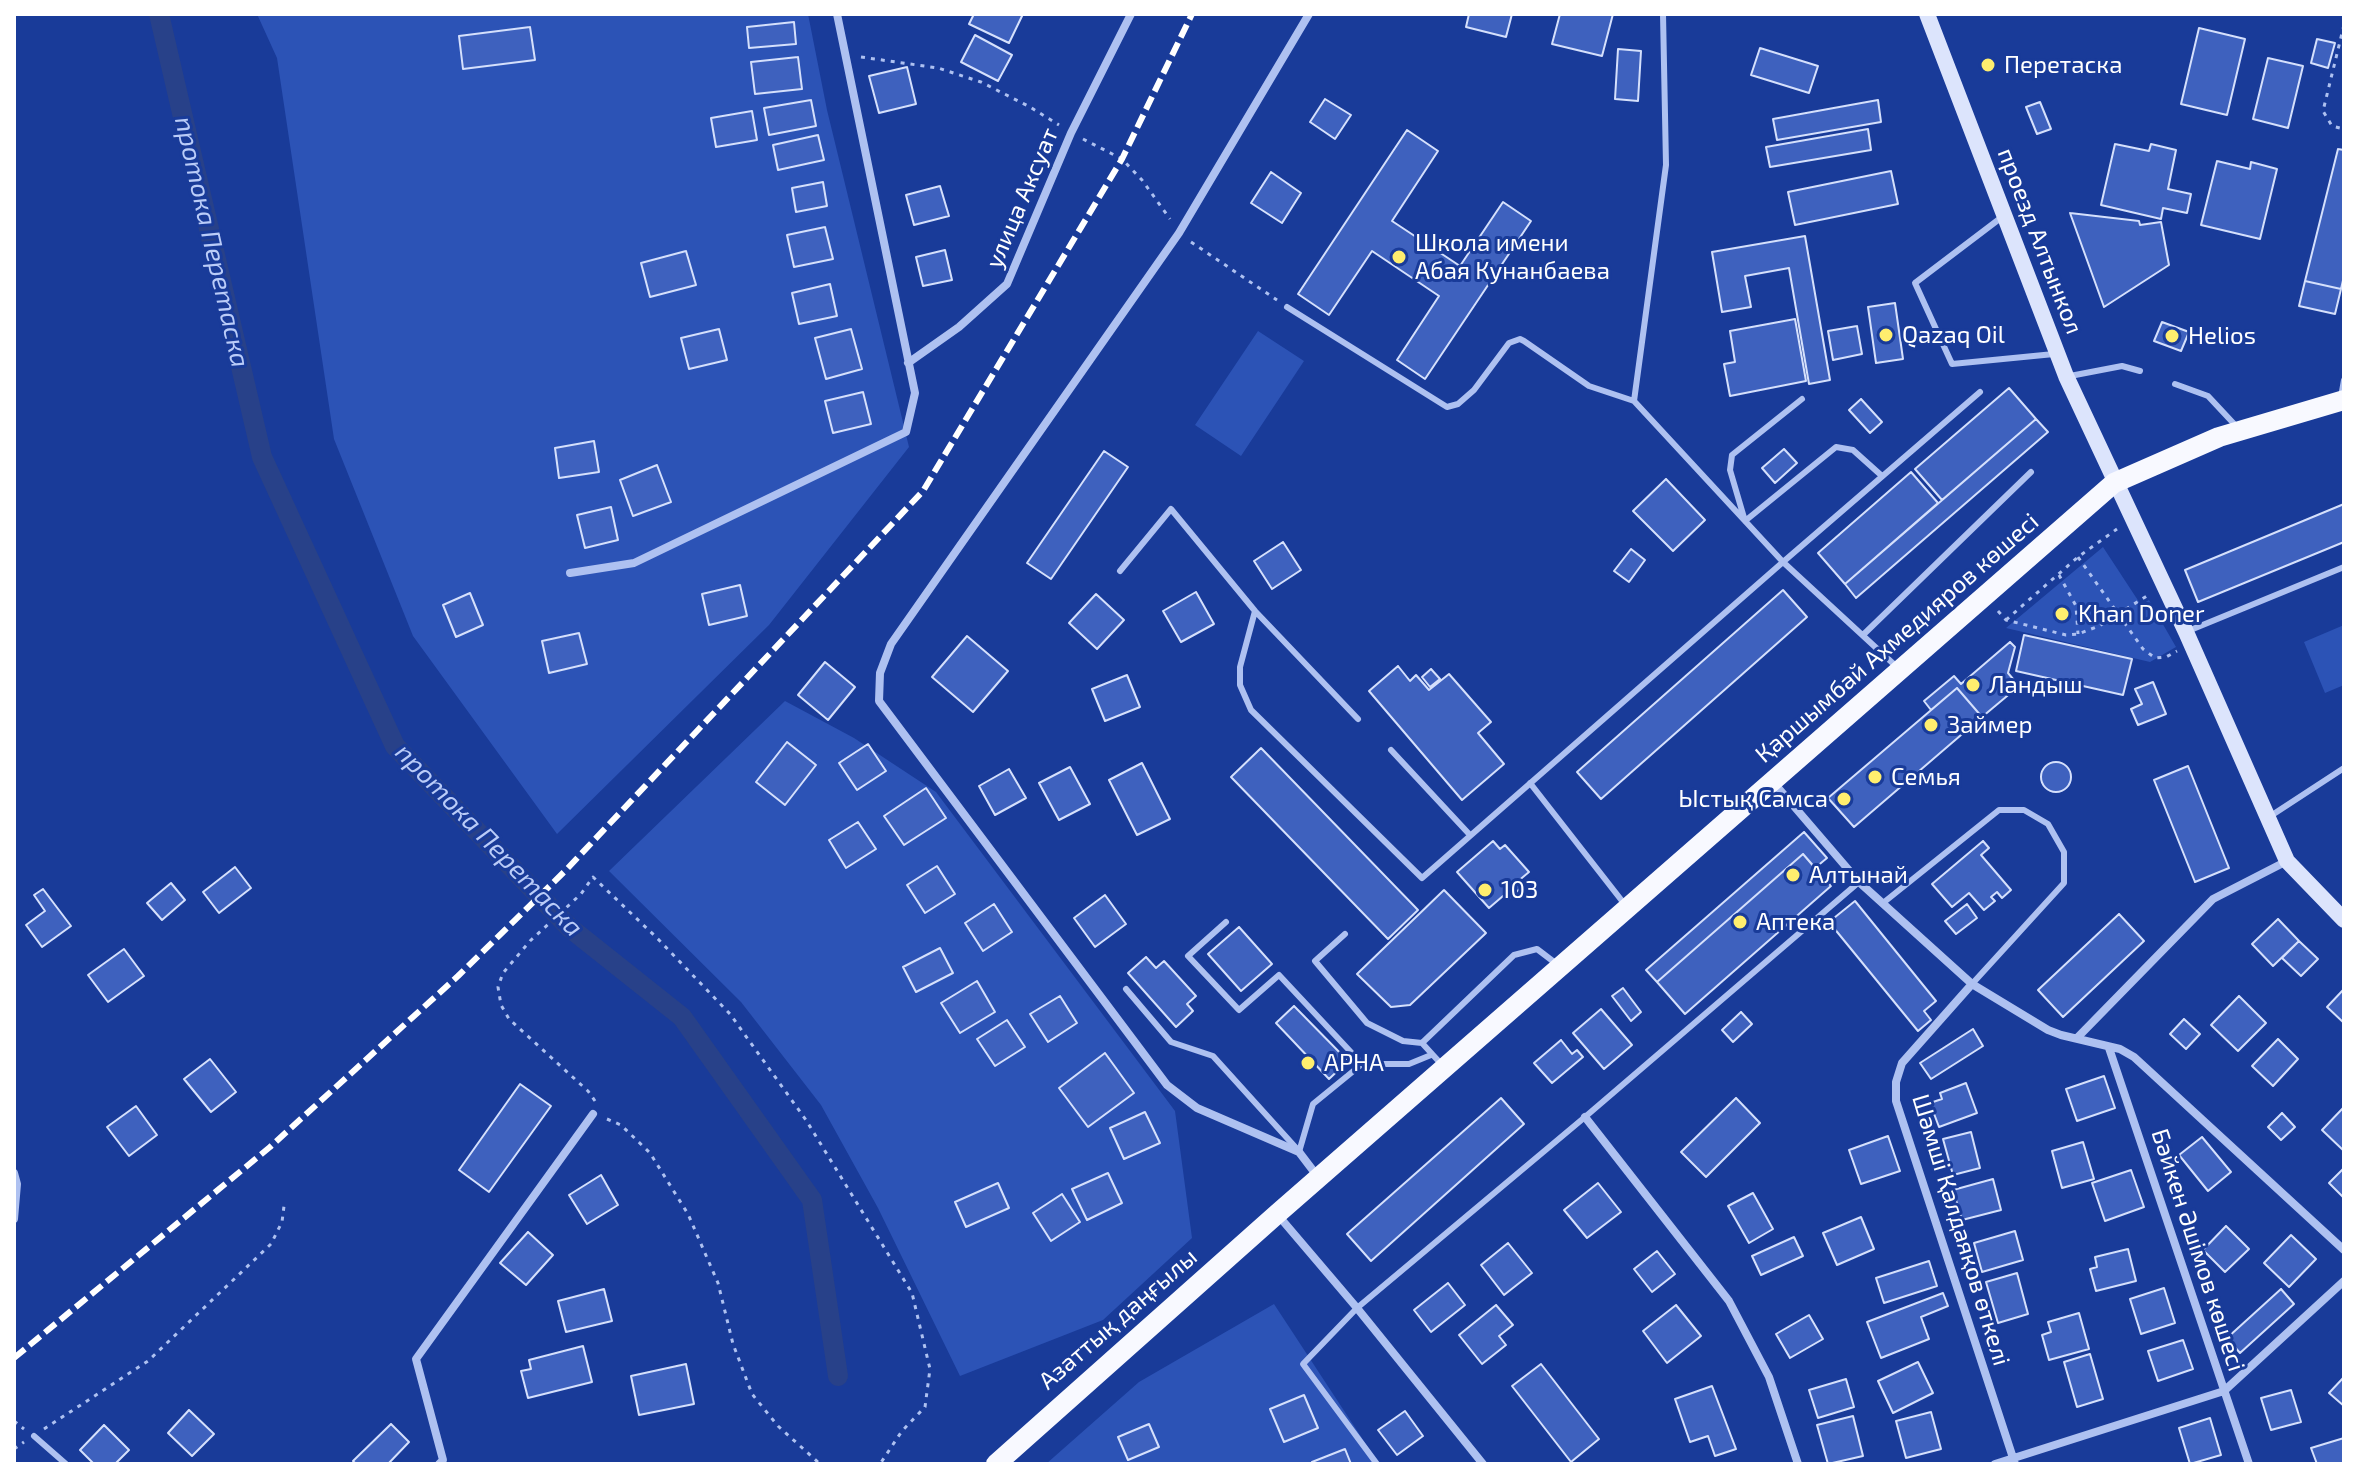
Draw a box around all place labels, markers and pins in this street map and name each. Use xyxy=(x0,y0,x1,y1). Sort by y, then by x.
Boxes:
place label: Перетаска xyxy=(2004,51,2122,79)
marker: Перетаска xyxy=(1979,56,1997,74)
place label: Школа имени Абая Кунанбаева xyxy=(1415,229,1610,285)
marker: Школа имени Абая Кунанбаева xyxy=(1390,248,1408,266)
place label: Qazaq Oil xyxy=(1902,321,2005,349)
place label: Helios xyxy=(2188,322,2256,350)
marker: Qazaq Oil xyxy=(1877,326,1895,344)
marker: Helios xyxy=(2163,327,2181,345)
place label: Khan Doner xyxy=(2078,600,2205,628)
marker: Khan Doner xyxy=(2053,605,2071,623)
place label: Ландыш xyxy=(1989,671,2083,699)
marker: Ландыш xyxy=(1964,676,1982,694)
place label: Займер xyxy=(1947,711,2032,739)
marker: Займер xyxy=(1922,716,1940,734)
place label: Семья xyxy=(1891,763,1961,791)
marker: Семья xyxy=(1866,768,1884,786)
place label: Ыстық Самса xyxy=(1678,785,1828,813)
marker: Ыстық Самса xyxy=(1835,790,1853,808)
place label: Алтынай xyxy=(1809,861,1908,889)
marker: Алтынай xyxy=(1784,866,1802,884)
place label: 103 xyxy=(1501,876,1538,904)
marker: 103 xyxy=(1476,881,1494,899)
place label: Аптека xyxy=(1756,908,1835,936)
marker: Аптека xyxy=(1731,913,1749,931)
place label: АРНА xyxy=(1324,1049,1384,1077)
marker: АРНА xyxy=(1299,1054,1317,1072)

